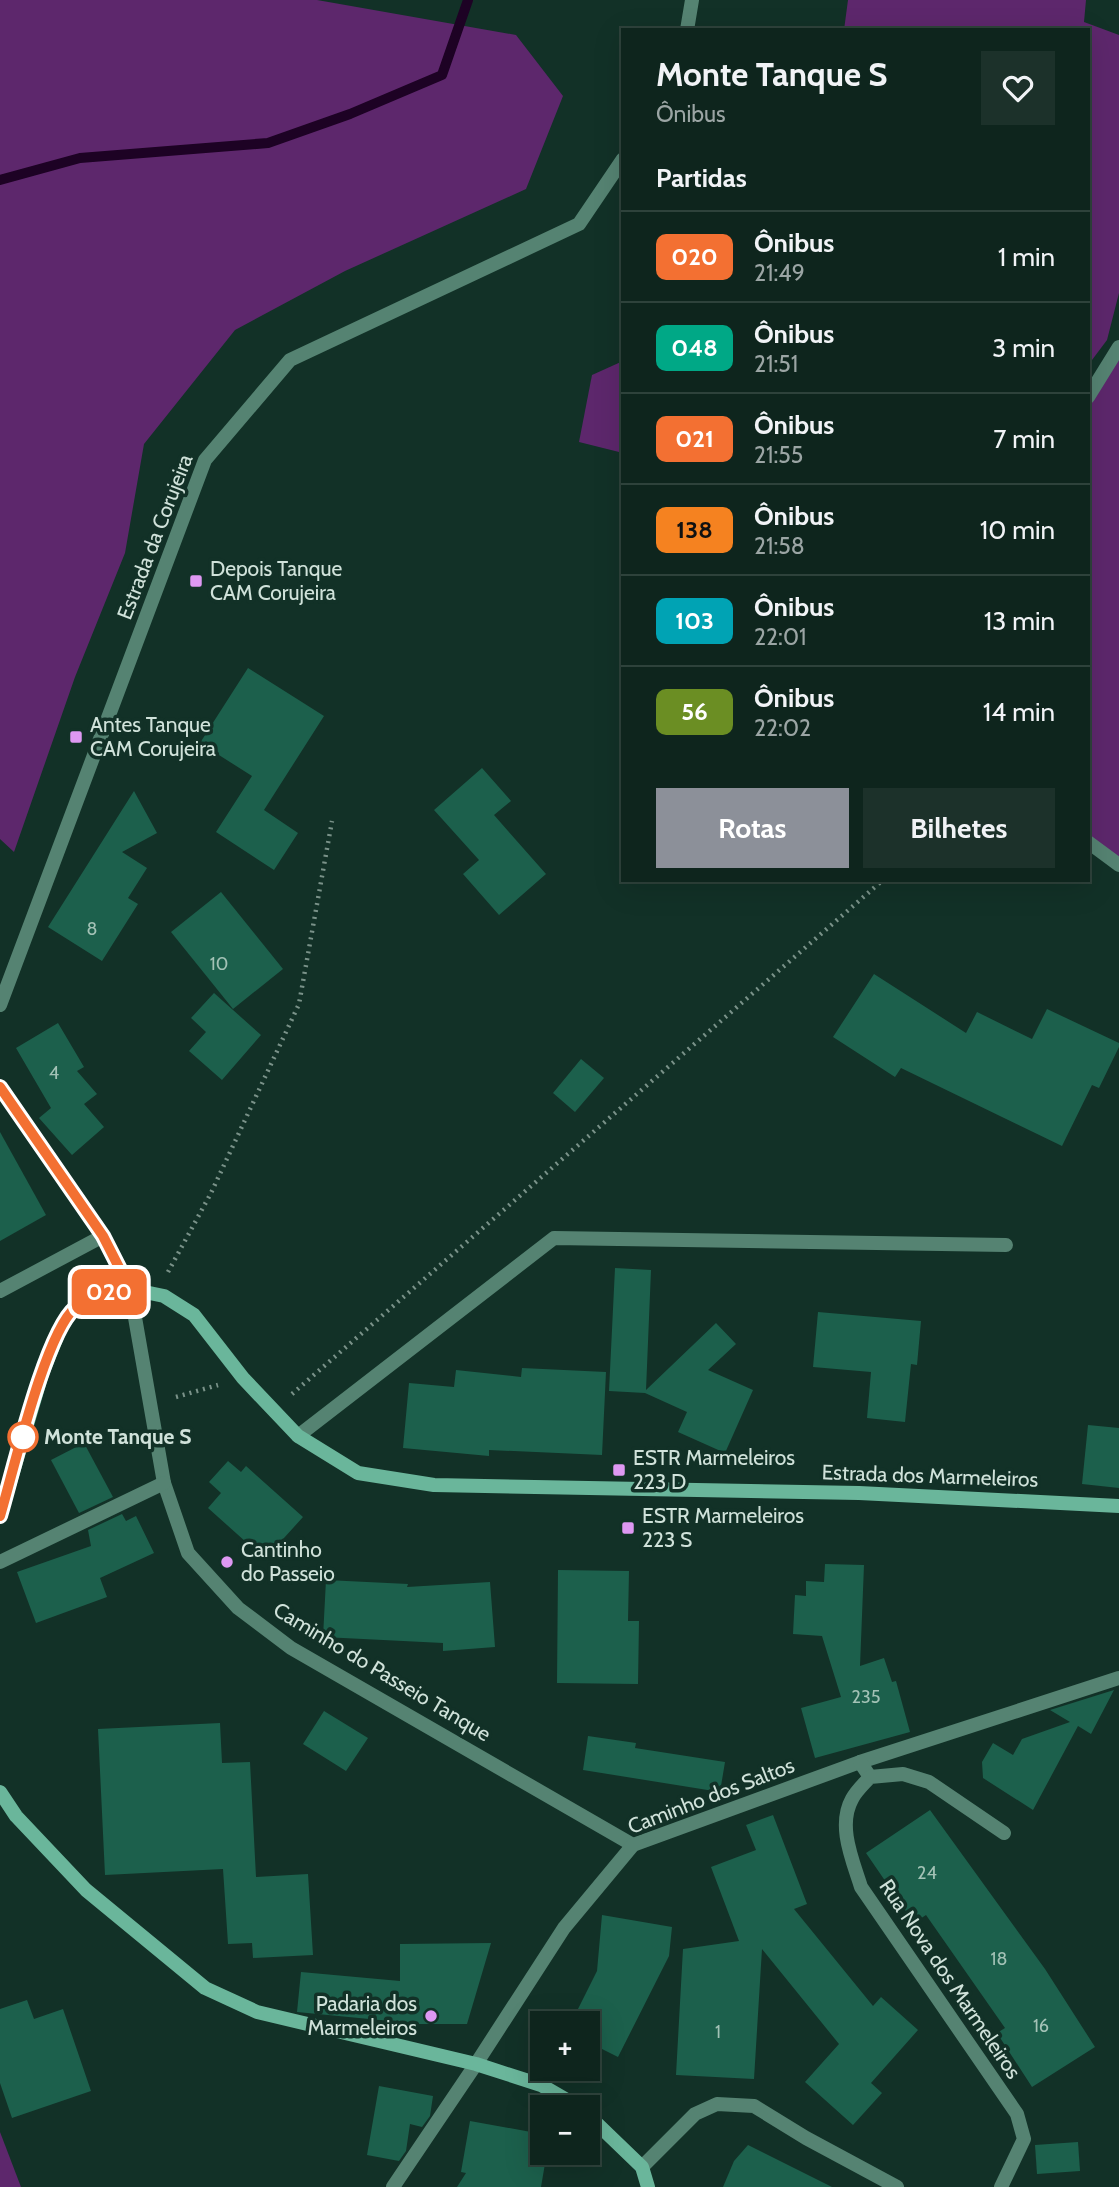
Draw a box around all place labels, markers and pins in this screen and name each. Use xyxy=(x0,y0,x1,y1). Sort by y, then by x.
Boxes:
place label: Depois Tanque CAM Corujeira xyxy=(210,556,342,606)
marker: Depois Tanque CAM Corujeira xyxy=(188,573,204,589)
place label: Antes Tanque CAM Corujeira xyxy=(90,712,216,762)
marker: Antes Tanque CAM Corujeira xyxy=(68,729,84,745)
marker: Monte Tanque S xyxy=(8,1422,38,1452)
place label: Monte Tanque S xyxy=(44,1424,191,1449)
place label: ESTR Marmeleiros 223 D xyxy=(633,1445,795,1494)
marker: ESTR Marmeleiros 223 D xyxy=(611,1462,627,1478)
place label: ESTR Marmeleiros 223 S xyxy=(642,1503,804,1552)
marker: ESTR Marmeleiros 223 S xyxy=(620,1520,636,1536)
place label: Cantinho do Passeio xyxy=(241,1537,335,1586)
marker: Cantinho do Passeio xyxy=(219,1554,235,1570)
place label: Padaria dos Marmeleiros xyxy=(308,1991,417,2040)
marker: Padaria dos Marmeleiros xyxy=(423,2008,439,2024)

